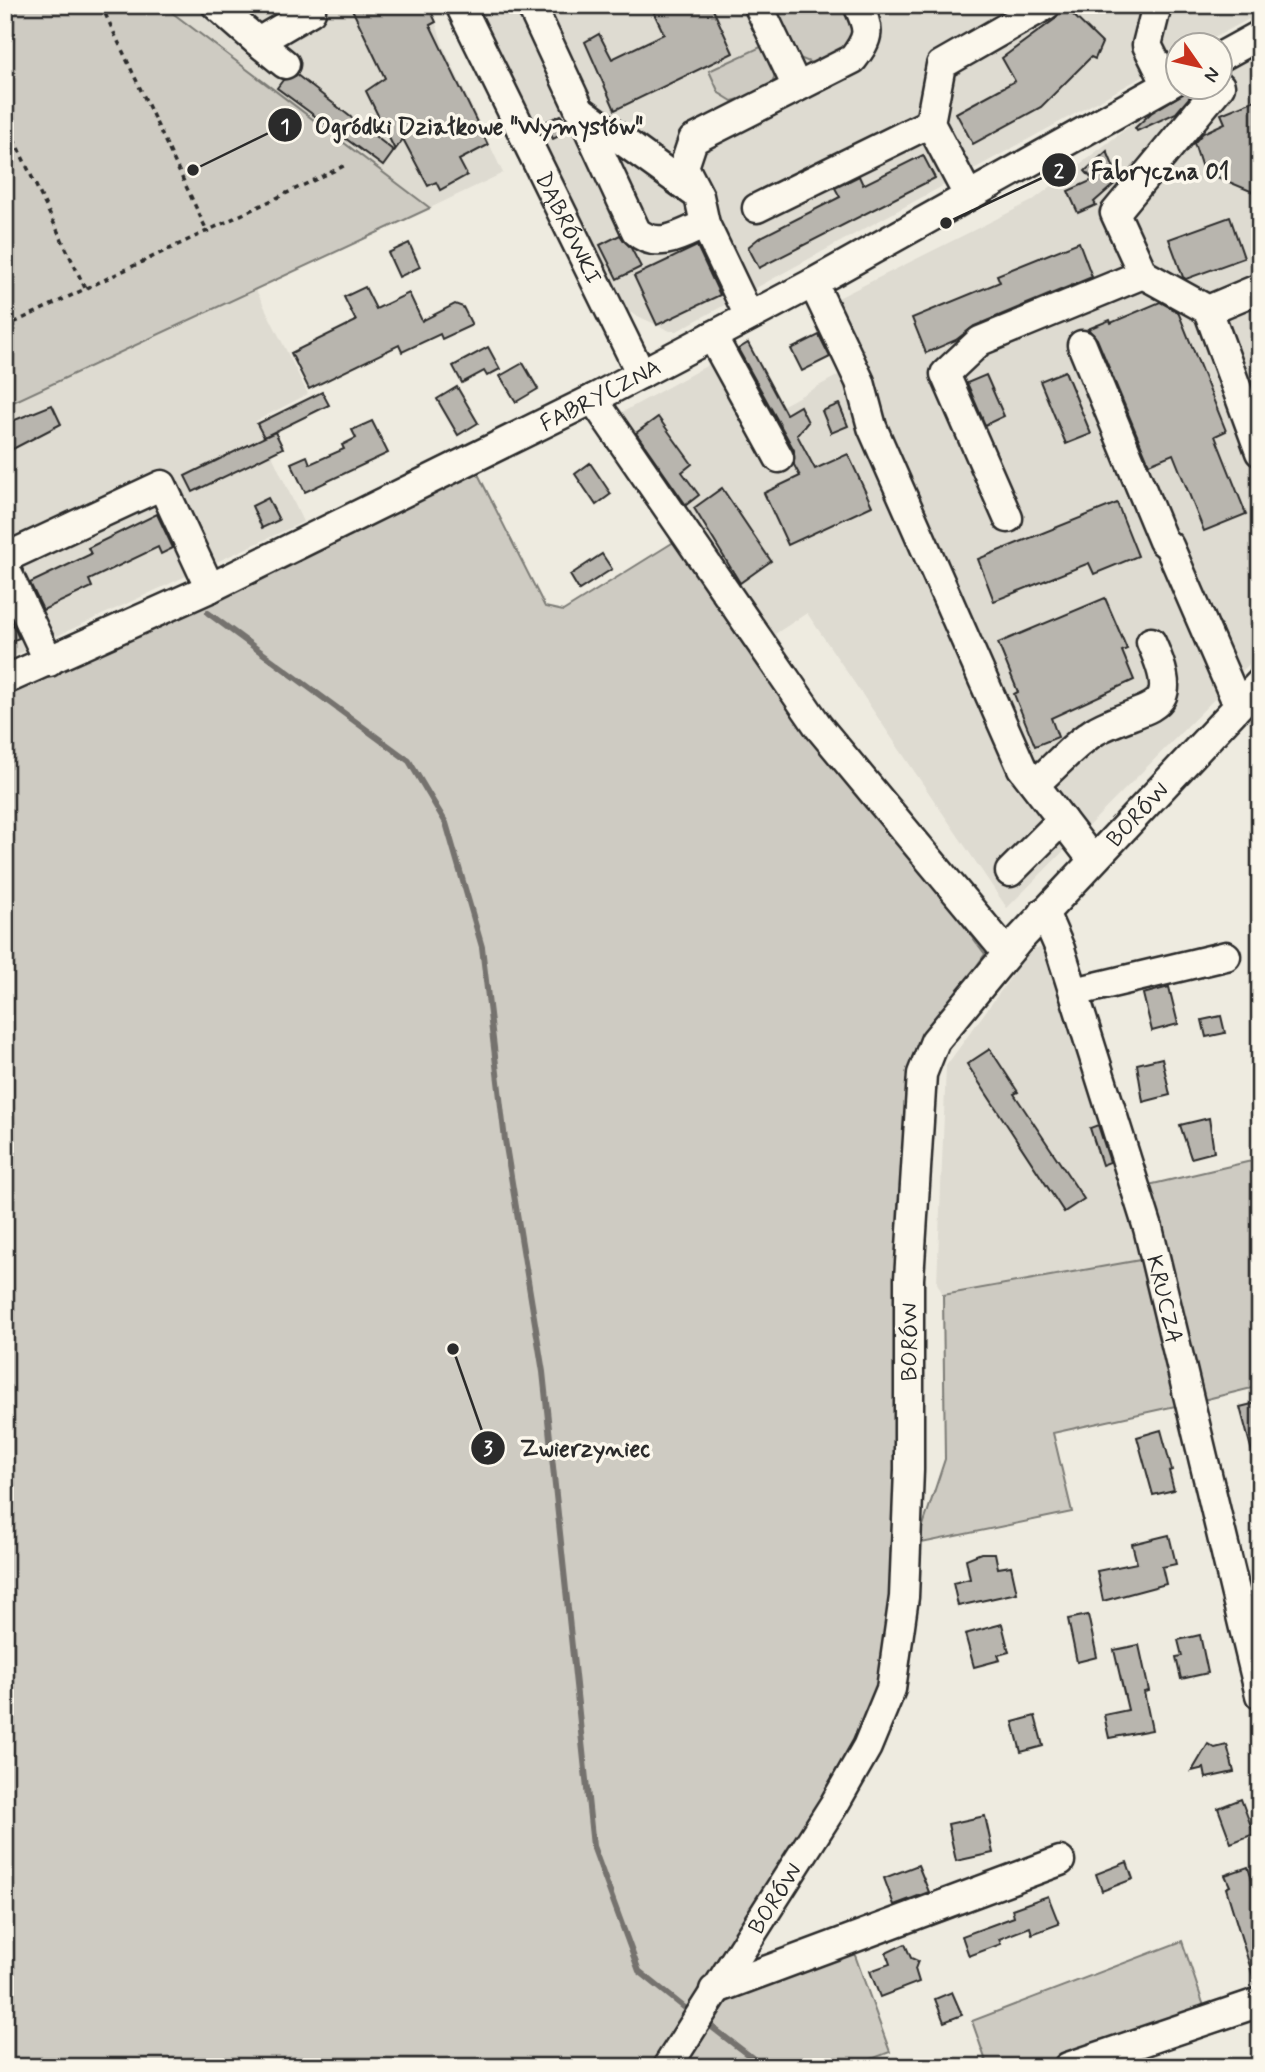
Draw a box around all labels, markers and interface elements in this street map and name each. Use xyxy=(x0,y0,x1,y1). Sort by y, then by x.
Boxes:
north arrow xyxy=(1164,32,1234,102)
text: N xyxy=(1198,62,1226,87)
callout: Ogródki Działkowe "Wymysłów" xyxy=(267,103,656,148)
text: Ogródki Działkowe "Wymysłów" xyxy=(315,112,643,144)
text: 1 xyxy=(280,113,290,141)
callout: Fabryczna 01 xyxy=(1042,148,1243,193)
text: Fabryczna 01 xyxy=(1091,157,1229,188)
text: 2 xyxy=(1054,158,1065,186)
street label: DĄBRÓWKI xyxy=(527,167,608,290)
street label: FABRYCZNA xyxy=(536,353,666,440)
street label: BORÓW xyxy=(1101,777,1176,854)
street label: KRUCZA xyxy=(1138,1252,1188,1347)
street label: BORÓW xyxy=(896,1303,926,1381)
callout: Zwierzyniec xyxy=(471,1425,664,1470)
text: Zwierzyniec xyxy=(520,1434,650,1465)
text: 3 xyxy=(483,1435,493,1463)
street label: BORÓW xyxy=(742,1858,810,1940)

